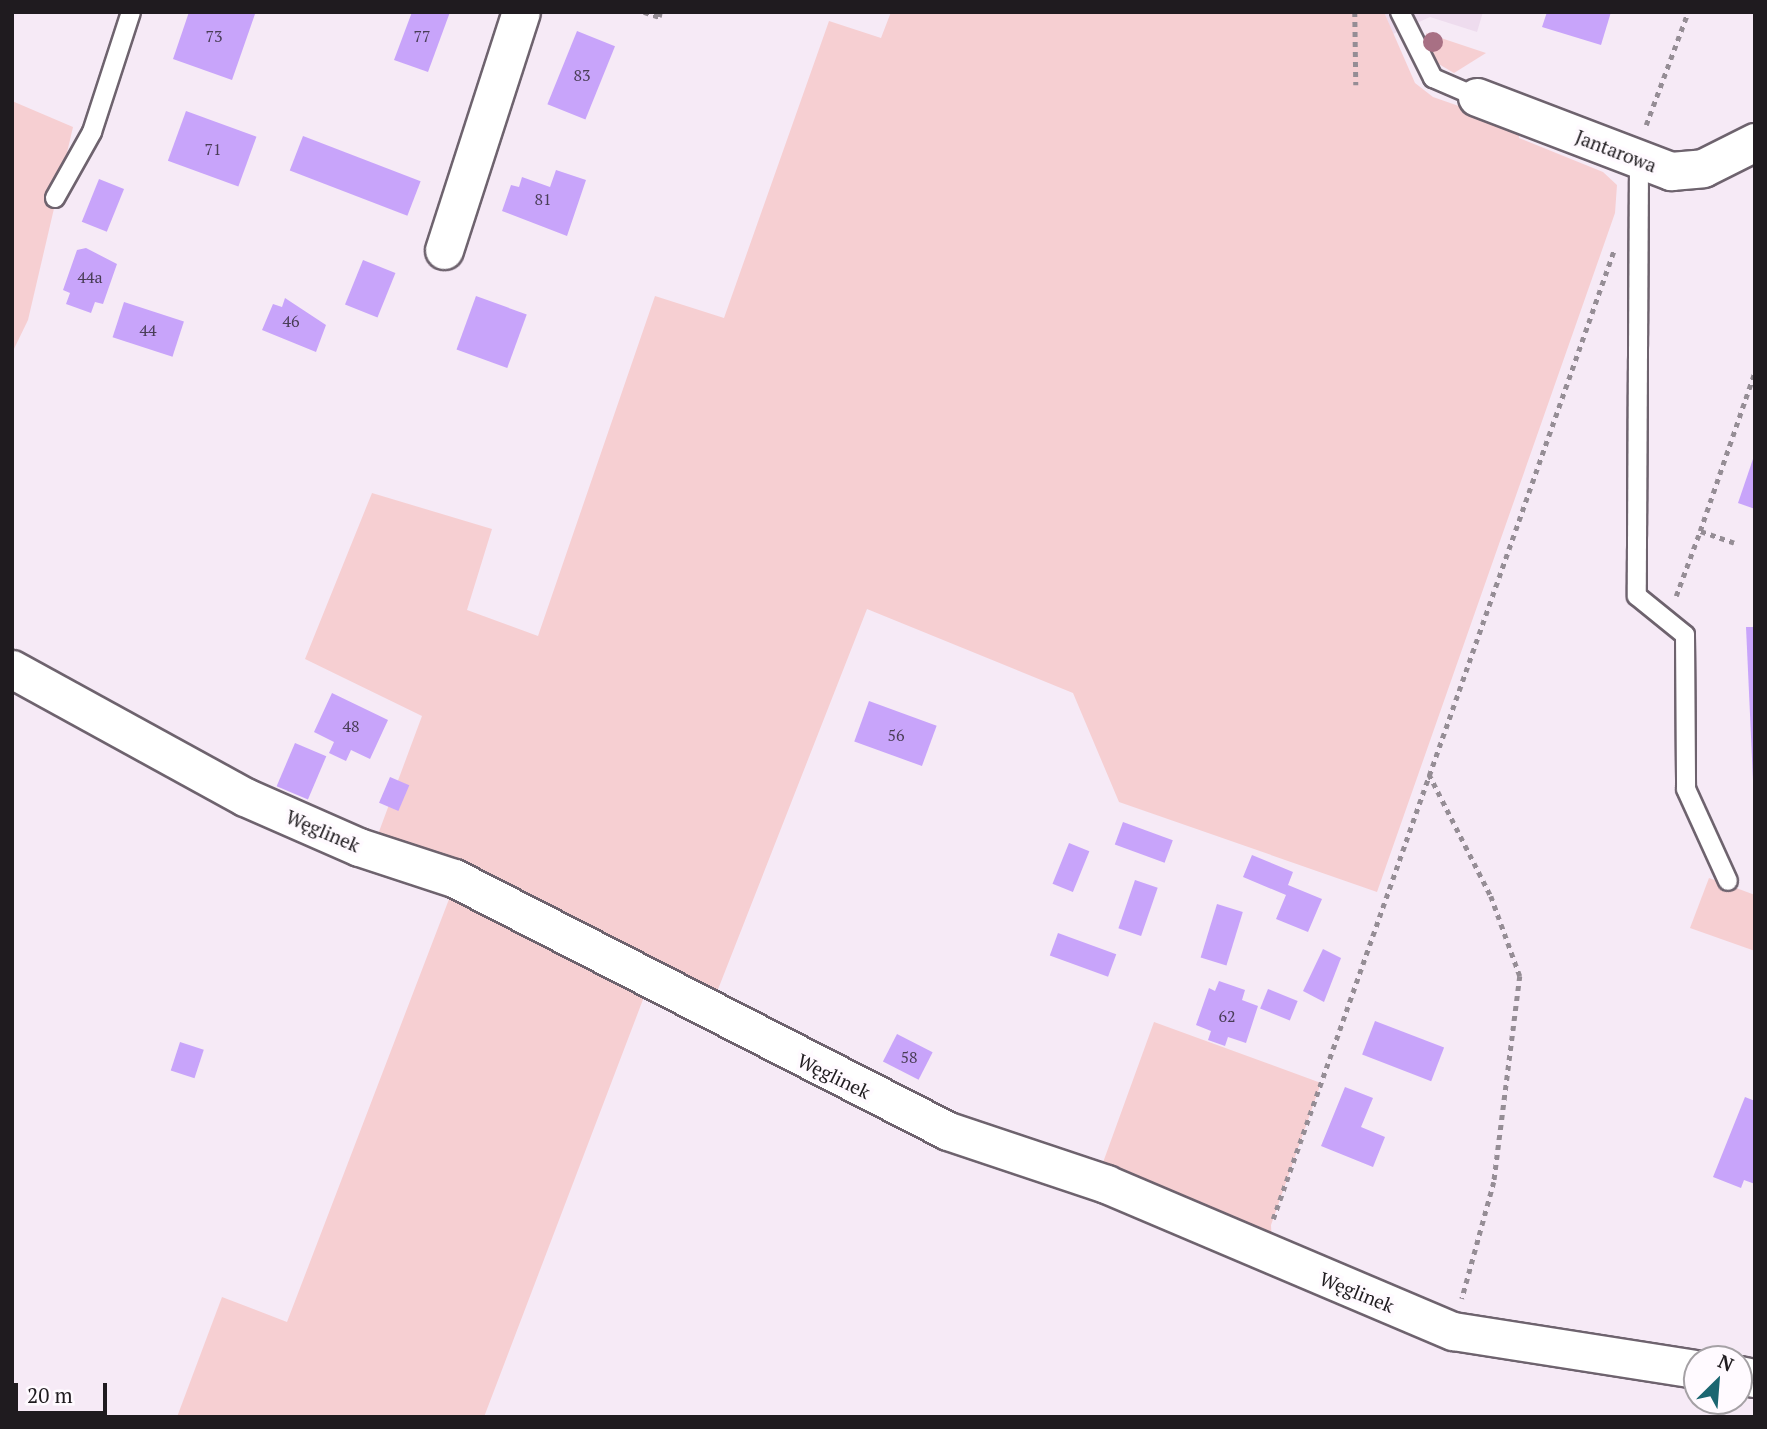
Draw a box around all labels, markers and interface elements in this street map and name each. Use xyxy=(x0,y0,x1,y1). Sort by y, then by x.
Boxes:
house number: 73 xyxy=(205,26,223,46)
house number: 77 xyxy=(413,26,431,46)
house number: 83 xyxy=(573,65,591,85)
street label: Jantarowa xyxy=(1572,125,1660,177)
house number: 71 xyxy=(204,139,222,159)
house number: 81 xyxy=(534,189,552,209)
house number: 44a xyxy=(77,267,103,287)
house number: 46 xyxy=(282,311,300,331)
house number: 44 xyxy=(139,320,157,340)
house number: 48 xyxy=(342,716,360,736)
house number: 56 xyxy=(887,725,905,745)
street label: Węglinek xyxy=(283,805,363,857)
house number: 62 xyxy=(1218,1006,1236,1026)
house number: 58 xyxy=(900,1047,918,1067)
street label: Węglinek xyxy=(794,1049,874,1103)
street label: Węglinek xyxy=(1317,1267,1397,1317)
north arrow xyxy=(1683,1345,1753,1415)
text: N xyxy=(1714,1348,1738,1377)
scale bar xyxy=(18,1370,110,1414)
text: 20 m xyxy=(27,1381,73,1409)

